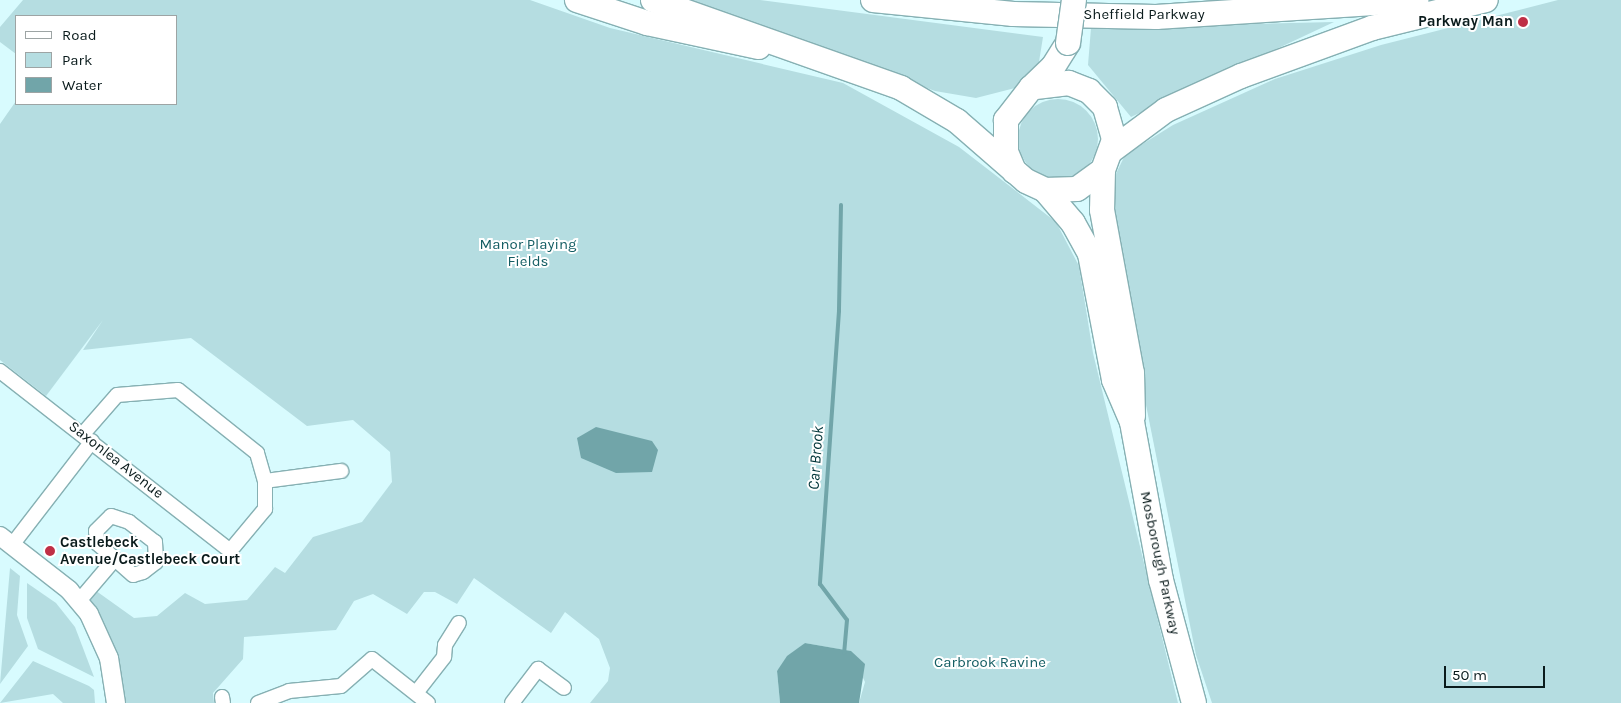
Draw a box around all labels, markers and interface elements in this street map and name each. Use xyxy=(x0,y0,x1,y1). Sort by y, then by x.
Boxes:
street label: Sheffield Parkway xyxy=(1083,6,1205,24)
place label: Parkway Man xyxy=(1418,13,1513,31)
legend xyxy=(15,15,178,105)
marker: Parkway Man xyxy=(1517,16,1529,28)
text: Road xyxy=(62,26,97,44)
text: Park xyxy=(62,51,92,69)
text: Water xyxy=(62,76,102,94)
park label: Manor Playing Fields xyxy=(480,235,576,270)
street label: Saxonlea Avenue xyxy=(65,417,167,503)
water label: Car Brook xyxy=(804,425,828,491)
street label: Mosborough Parkway xyxy=(1136,490,1184,636)
place label: Castlebeck Avenue/Castlebeck Court xyxy=(60,533,240,568)
marker: Castlebeck Avenue/Castlebeck Court xyxy=(44,545,56,557)
park label: Carbrook Ravine xyxy=(934,654,1046,672)
scale bar xyxy=(1446,656,1547,688)
text: 50 m xyxy=(1452,666,1487,684)

